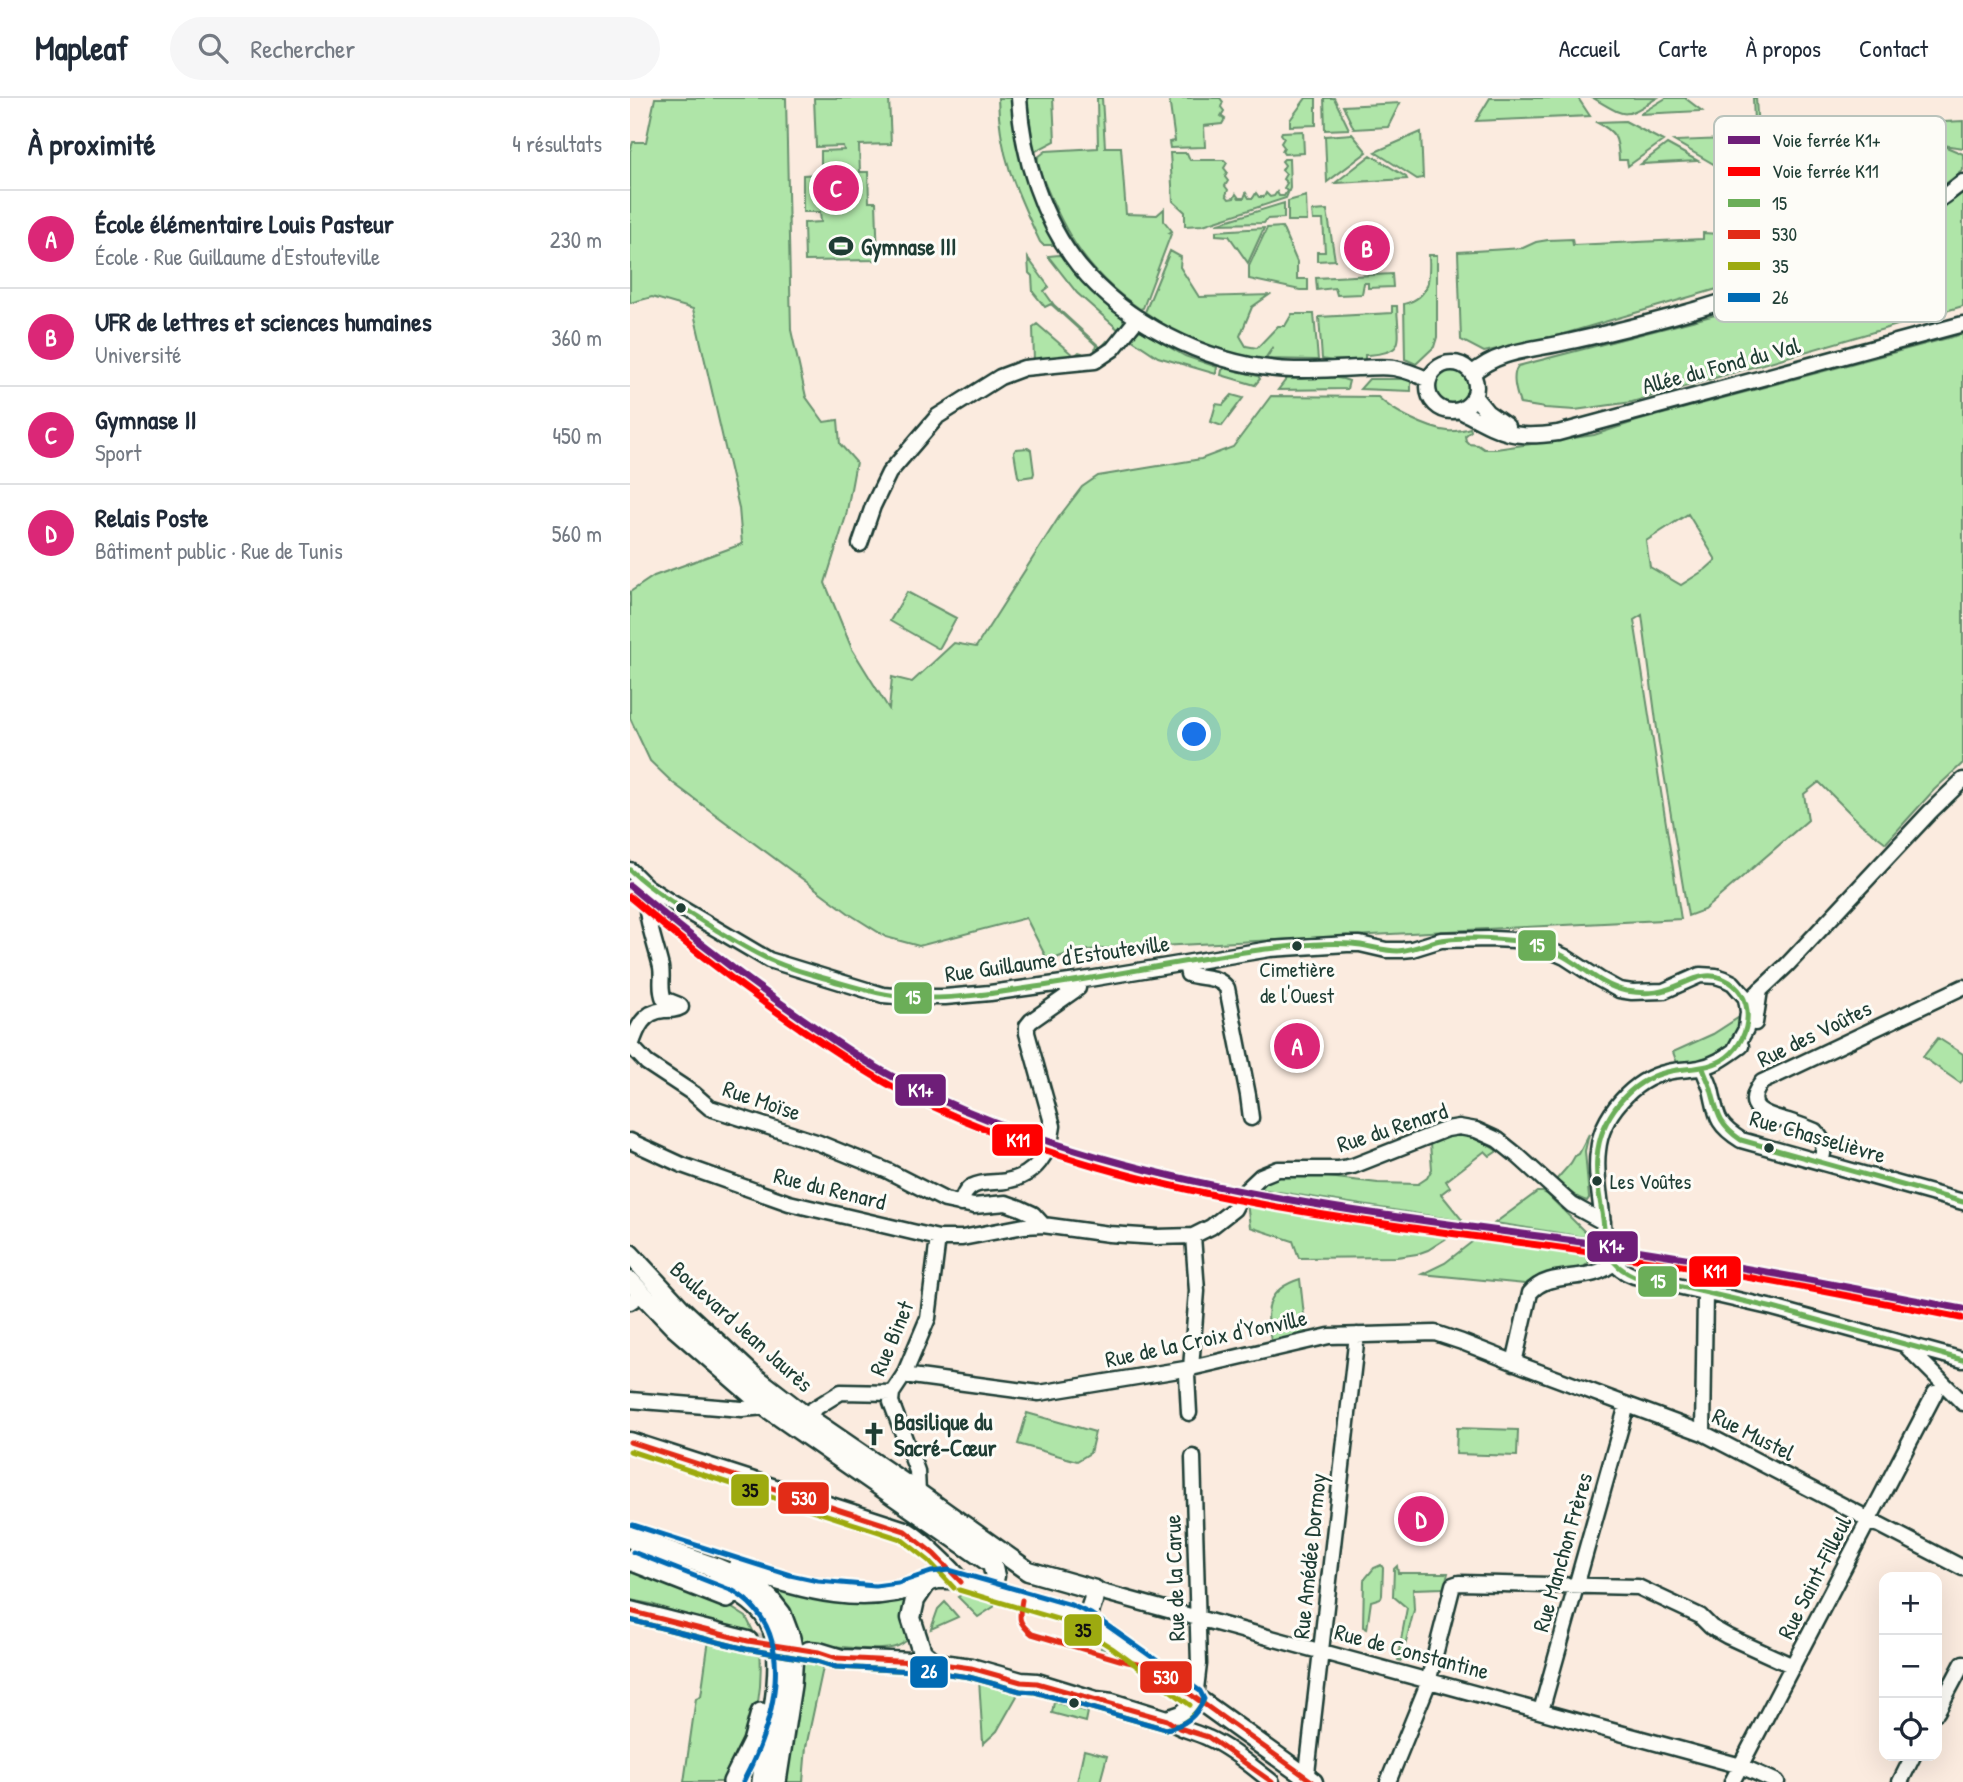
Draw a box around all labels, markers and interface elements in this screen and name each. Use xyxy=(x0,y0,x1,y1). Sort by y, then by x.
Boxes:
search box xyxy=(170,17,660,80)
text: Mapleaf xyxy=(35,26,128,70)
icon: search xyxy=(194,29,232,67)
text: Rechercher xyxy=(250,31,355,66)
text: Accueil xyxy=(1559,32,1620,64)
text: Carte xyxy=(1658,32,1707,64)
text: À propos xyxy=(1745,32,1821,64)
text: Contact xyxy=(1859,32,1928,64)
legend xyxy=(1714,116,1946,322)
text: À proximité xyxy=(28,124,156,164)
text: Voie ferrée K1+ xyxy=(1772,127,1881,153)
text: 4 résultats xyxy=(512,128,602,159)
text: Voie ferrée K11 xyxy=(1772,158,1879,184)
pin: C xyxy=(813,162,859,214)
text: 15 xyxy=(1772,190,1787,216)
text: École élémentaire Louis Pasteur xyxy=(95,206,394,241)
text: 530 xyxy=(1772,221,1797,247)
pin: B xyxy=(1344,222,1390,274)
text: A xyxy=(45,224,57,255)
text: 230 m xyxy=(550,224,602,255)
place label: Gymnase III xyxy=(861,231,956,263)
sports icon: Gymnase III xyxy=(827,232,855,260)
text: École · Rue Guillaume d'Estouteville xyxy=(95,241,380,272)
text: 35 xyxy=(1772,253,1789,279)
text: 26 xyxy=(1772,284,1788,310)
text: UFR de lettres et sciences humaines xyxy=(95,304,432,339)
text: B xyxy=(45,322,57,353)
text: 360 m xyxy=(551,322,602,353)
street label: Allée du Fond du Val xyxy=(1639,329,1804,401)
text: Université xyxy=(95,339,181,370)
text: Gymnase II xyxy=(95,402,197,437)
text: C xyxy=(45,420,57,451)
text: 450 m xyxy=(552,420,602,451)
text: Sport xyxy=(95,437,141,468)
text: Relais Poste xyxy=(95,500,208,535)
text: D xyxy=(46,518,56,549)
text: 560 m xyxy=(552,518,602,549)
text: Bâtiment public · Rue de Tunis xyxy=(95,535,343,566)
your location xyxy=(1177,717,1211,751)
unlabelled marker xyxy=(674,901,688,915)
street label: Rue Guillaume d'Estouteville xyxy=(943,927,1171,989)
line badge: 15 xyxy=(1517,929,1557,962)
text: 15 xyxy=(1530,932,1545,958)
marker: Cimetière de l'Ouest xyxy=(1290,939,1304,953)
place label: Cimetière de l'Ouest xyxy=(1259,955,1335,1010)
line badge: 15 xyxy=(893,981,933,1015)
text: 15 xyxy=(906,984,921,1010)
street label: Rue des Voûtes xyxy=(1752,992,1877,1074)
pin: A xyxy=(1274,1020,1320,1072)
street label: Rue Moïse xyxy=(719,1072,805,1128)
line badge: K1+ xyxy=(894,1073,947,1107)
text: K1+ xyxy=(908,1077,934,1103)
street label: Rue du Renard xyxy=(1333,1095,1451,1159)
street label: Rue Chasselièvre xyxy=(1746,1102,1890,1170)
line badge: K11 xyxy=(991,1123,1044,1157)
text: K11 xyxy=(1006,1127,1030,1153)
unlabelled marker xyxy=(1762,1141,1776,1155)
street label: Rue du Renard xyxy=(771,1159,889,1217)
place label: Les Voûtes xyxy=(1610,1167,1691,1196)
marker: Les Voûtes xyxy=(1590,1174,1604,1188)
line badge: K1+ xyxy=(1586,1230,1639,1263)
text: K1+ xyxy=(1599,1233,1625,1259)
street label: Boulevard Jean Jaurès xyxy=(664,1253,820,1399)
line badge: K11 xyxy=(1688,1255,1742,1288)
text: K11 xyxy=(1703,1258,1727,1284)
line badge: 15 xyxy=(1637,1265,1678,1298)
text: 15 xyxy=(1651,1268,1666,1294)
street label: Rue Binet xyxy=(861,1295,921,1380)
street label: Rue de la Croix d'Yonville xyxy=(1102,1301,1310,1375)
street label: Rue Mustel xyxy=(1707,1400,1801,1468)
place label: Basilique du Sacré-Cœur xyxy=(894,1406,996,1463)
church icon: Basilique du Sacré-Cœur xyxy=(860,1420,888,1448)
street label: Rue Manchon Frères xyxy=(1524,1469,1600,1635)
street label: Rue Amédée Dormoy xyxy=(1285,1471,1333,1640)
line badge: 35 xyxy=(730,1473,770,1507)
text: 35 xyxy=(742,1477,759,1503)
line badge: 530 xyxy=(777,1481,830,1515)
text: 530 xyxy=(791,1485,817,1511)
pin: D xyxy=(1398,1493,1444,1545)
street label: Rue Saint-Filleul xyxy=(1770,1509,1859,1644)
street label: Rue de la Carue xyxy=(1156,1514,1192,1642)
map controls xyxy=(1879,1572,1942,1761)
button: + xyxy=(1879,1572,1942,1635)
line badge: 35 xyxy=(1063,1613,1103,1647)
street label: Rue de Constantine xyxy=(1331,1616,1493,1686)
text: 35 xyxy=(1075,1617,1092,1643)
button: − xyxy=(1879,1635,1942,1698)
line badge: 26 xyxy=(909,1655,949,1689)
text: 26 xyxy=(921,1658,938,1684)
line badge: 530 xyxy=(1139,1660,1193,1694)
text: 530 xyxy=(1153,1664,1179,1690)
unlabelled marker xyxy=(1067,1696,1081,1710)
button: locate xyxy=(1879,1698,1942,1761)

